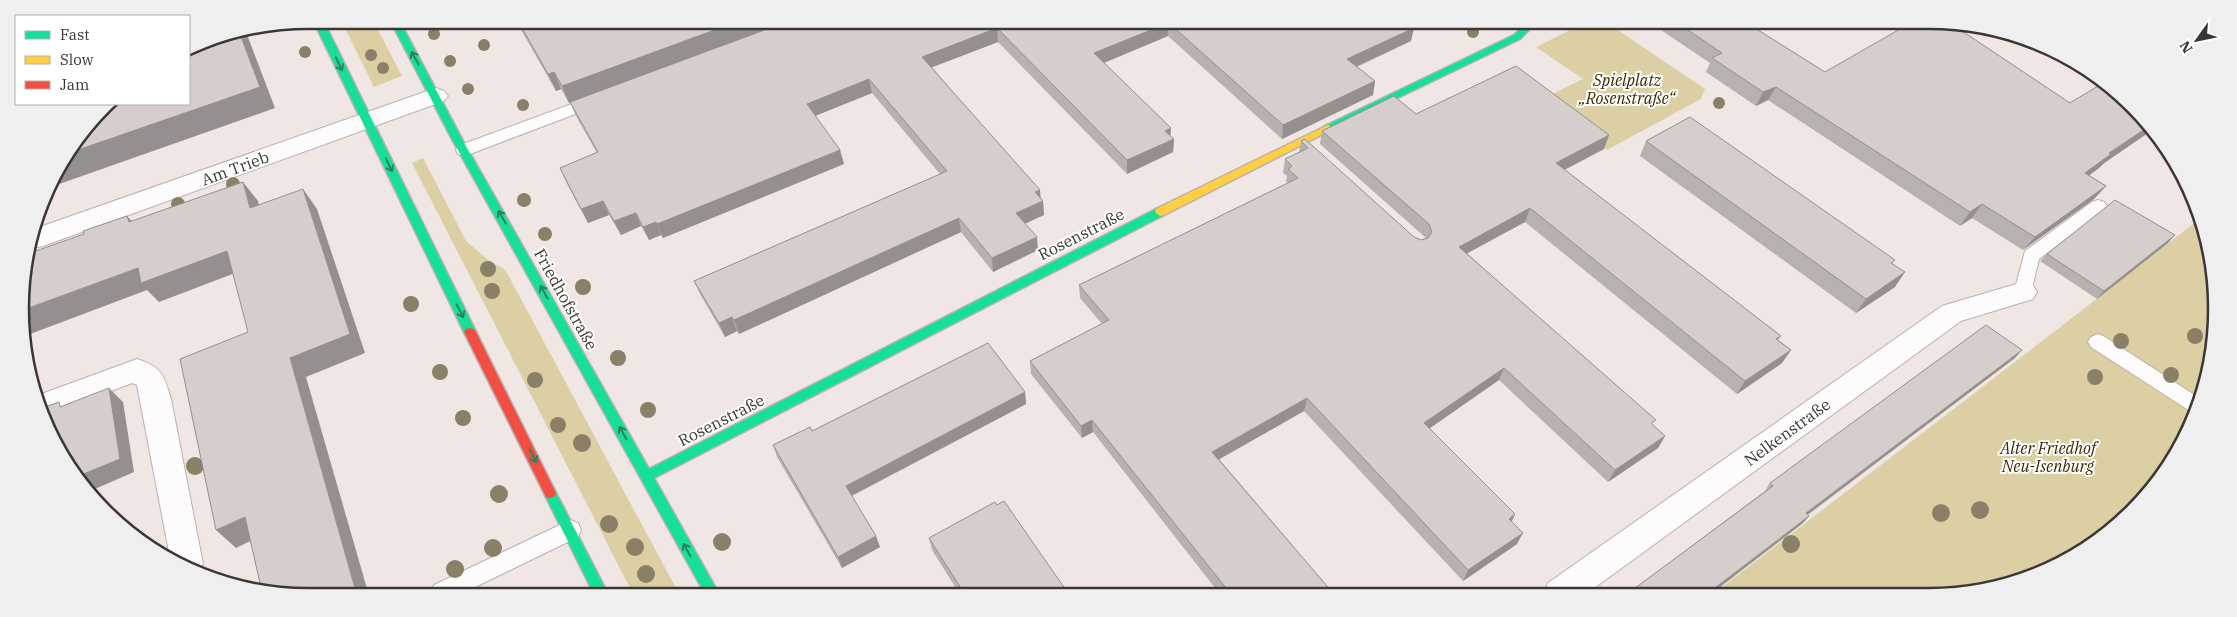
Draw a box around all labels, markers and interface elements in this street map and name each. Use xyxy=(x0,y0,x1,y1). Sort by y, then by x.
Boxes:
legend xyxy=(15,15,190,105)
north arrow xyxy=(2172,15,2222,65)
text: Fast xyxy=(60,25,90,44)
text: N xyxy=(2176,38,2197,57)
text: Slow xyxy=(60,50,94,69)
one-way arrow xyxy=(410,51,420,66)
one-way arrow xyxy=(334,56,344,71)
park label: Spielplatz „Rosenstraße“ xyxy=(1578,70,1677,108)
text: Jam xyxy=(60,75,89,94)
street label: Am Trieb xyxy=(198,147,272,189)
one-way arrow xyxy=(385,157,394,172)
street label: Rosenstraße xyxy=(1035,204,1127,264)
one-way arrow xyxy=(496,210,506,224)
street label: Friedhofstraße xyxy=(530,245,602,353)
one-way arrow xyxy=(538,285,548,299)
one-way arrow xyxy=(456,303,465,318)
street label: Rosenstraße xyxy=(675,390,767,450)
street label: Nelkenstraße xyxy=(1740,394,1834,470)
one-way arrow xyxy=(618,426,628,441)
park label: Alter Friedhof Neu-Isenburg xyxy=(1999,438,2099,476)
one-way arrow xyxy=(528,449,538,464)
one-way arrow xyxy=(682,543,692,557)

